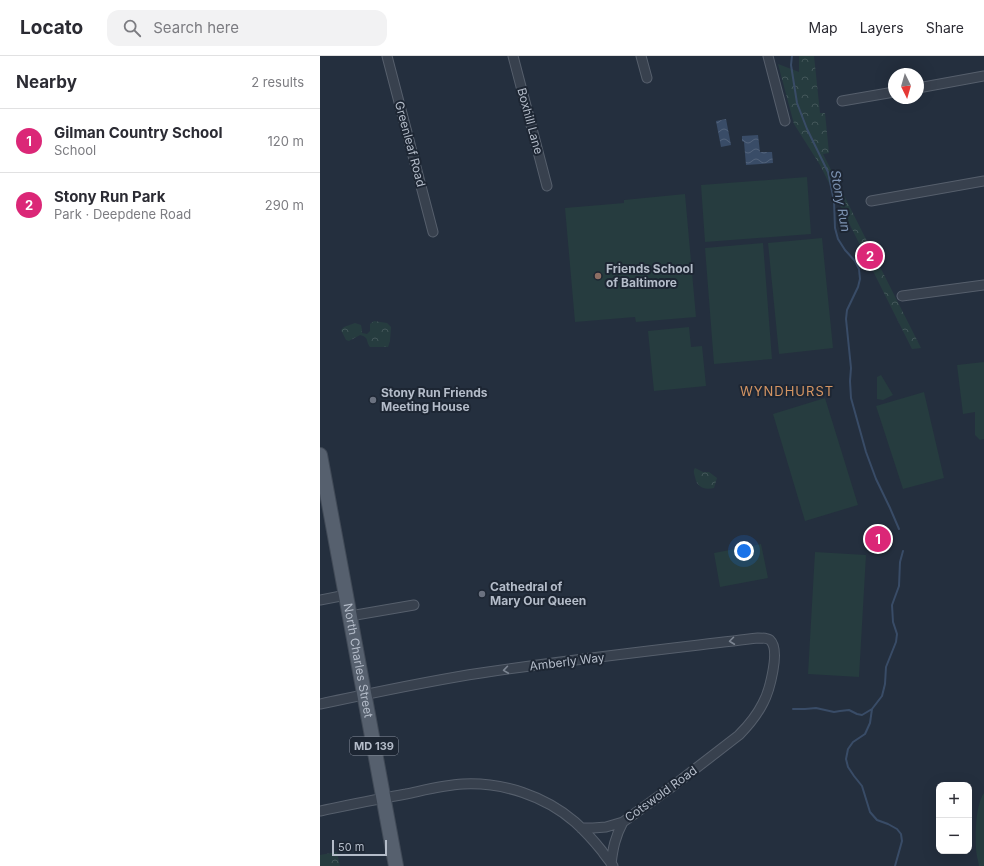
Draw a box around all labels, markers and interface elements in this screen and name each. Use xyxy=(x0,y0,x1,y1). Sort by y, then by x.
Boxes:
search box xyxy=(107,10,387,46)
text: Locato xyxy=(20,16,83,39)
icon: search xyxy=(121,17,143,39)
text: Search here xyxy=(153,18,239,37)
text: Map xyxy=(809,19,838,36)
text: Layers xyxy=(860,19,904,36)
text: Share xyxy=(926,19,964,36)
north arrow xyxy=(888,68,924,104)
text: Nearby xyxy=(16,72,77,92)
text: 2 results xyxy=(251,74,304,90)
street label: Boxhill Lane xyxy=(514,86,547,156)
street label: Greenleaf Road xyxy=(392,99,429,188)
text: Gilman Country School xyxy=(54,123,223,142)
text: 1 xyxy=(26,133,32,149)
text: 120 m xyxy=(268,133,304,149)
text: School xyxy=(54,142,96,158)
water label: Stony Run xyxy=(828,169,854,233)
text: Stony Run Park xyxy=(54,187,165,206)
text: 2 xyxy=(25,197,33,213)
text: 290 m xyxy=(265,197,304,213)
text: Park · Deepdene Road xyxy=(54,206,191,222)
pin: 2 xyxy=(857,241,883,271)
place label: Friends School of Baltimore xyxy=(606,261,693,290)
marker: Friends School of Baltimore xyxy=(593,271,603,281)
district label: WYNDHURST xyxy=(740,383,834,399)
place label: Stony Run Friends Meeting House xyxy=(381,385,488,414)
marker: Stony Run Friends Meeting House xyxy=(368,395,378,405)
pin: 1 xyxy=(865,524,891,554)
your location xyxy=(734,541,754,561)
place label: Cathedral of Mary Our Queen xyxy=(490,579,586,608)
marker: Cathedral of Mary Our Queen xyxy=(477,589,487,599)
street label: North Charles Street xyxy=(341,602,376,719)
one-way arrow xyxy=(729,636,735,645)
street label: Amberly Way xyxy=(529,649,606,674)
one-way arrow xyxy=(503,665,509,674)
road number: MD 139 xyxy=(350,737,398,755)
street label: Cotswold Road xyxy=(622,762,700,825)
map controls xyxy=(936,782,972,854)
button: + xyxy=(936,782,972,818)
button: − xyxy=(936,818,972,854)
scale bar xyxy=(332,838,387,857)
text: 50 m xyxy=(338,840,364,854)

